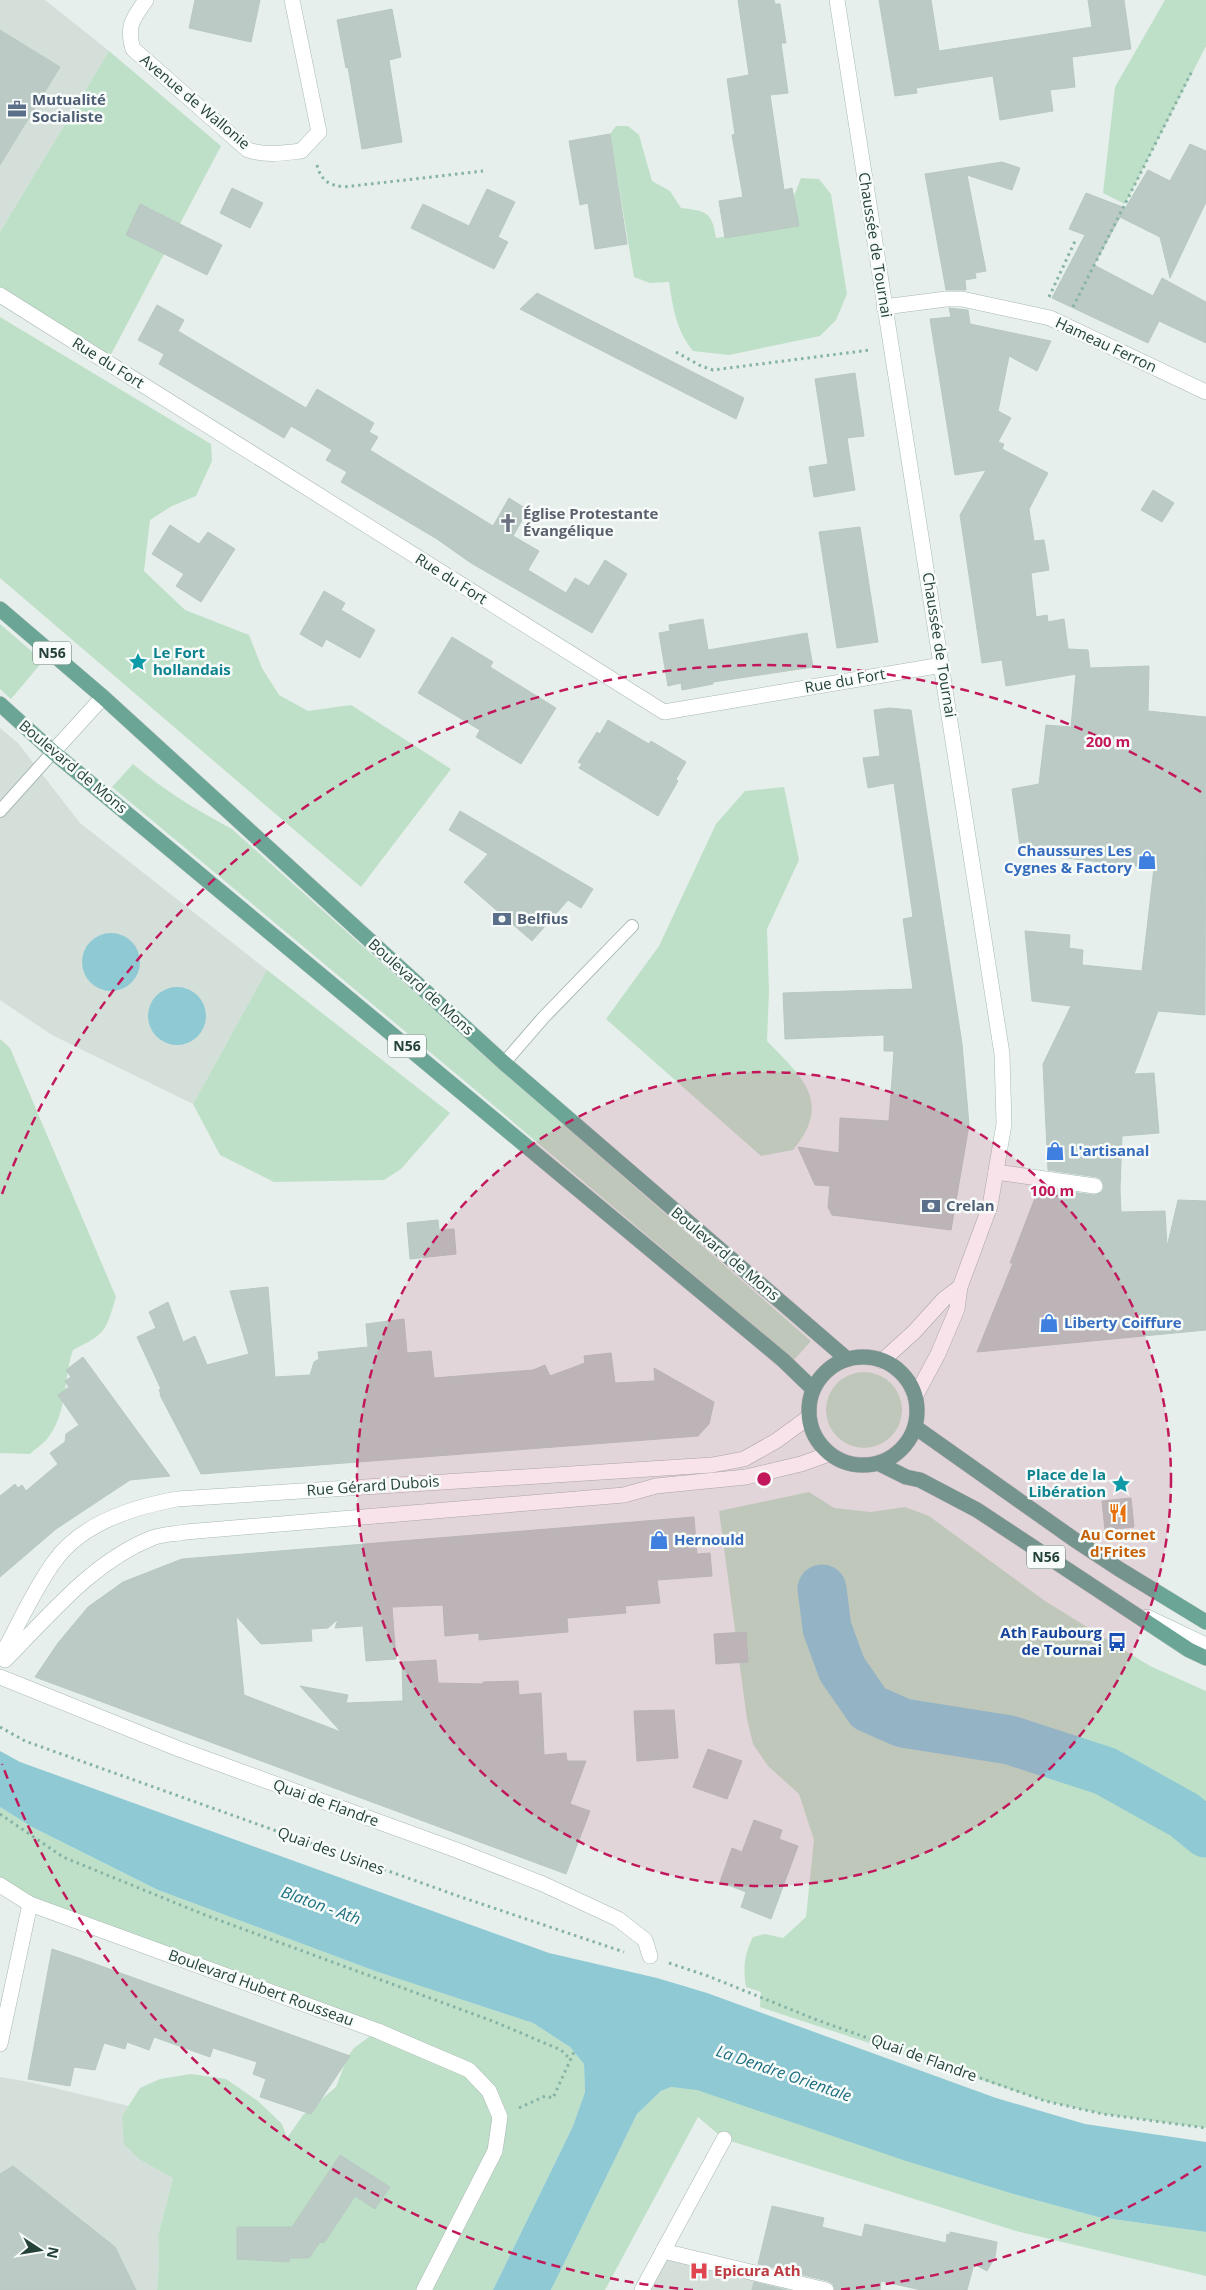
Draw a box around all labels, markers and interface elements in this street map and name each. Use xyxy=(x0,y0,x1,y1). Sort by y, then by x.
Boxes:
street label: Avenue de Wallonie xyxy=(136,49,255,153)
place label: Mutualité Socialiste xyxy=(32,89,106,126)
office icon: Mutualité Socialiste xyxy=(6,98,28,120)
street label: Chaussée de Tournai xyxy=(855,171,897,319)
street label: Hameau Ferron xyxy=(1052,312,1160,376)
street label: Rue du Fort xyxy=(69,332,148,392)
place label: Église Protestante Évangélique xyxy=(523,503,659,540)
church icon: Église Protestante Évangélique xyxy=(497,512,519,534)
street label: Rue du Fort xyxy=(412,548,491,608)
street label: Chaussée de Tournai xyxy=(919,571,961,719)
road number: N56 xyxy=(33,641,71,664)
place label: Le Fort hollandais xyxy=(153,642,231,679)
place icon: Le Fort hollandais xyxy=(127,651,149,673)
street label: Rue du Fort xyxy=(803,663,887,697)
street label: Boulevard de Mons xyxy=(15,715,132,817)
text: 200 m xyxy=(1086,731,1130,751)
place label: Chaussures Les Cygnes & Factory xyxy=(1004,840,1132,877)
shop icon: Chaussures Les Cygnes & Factory xyxy=(1136,849,1158,871)
bank icon: Belfius xyxy=(491,908,513,930)
place label: Belfius xyxy=(517,908,568,928)
street label: Boulevard de Mons xyxy=(365,933,479,1039)
road number: N56 xyxy=(388,1034,426,1058)
shop icon: L'artisanal xyxy=(1044,1140,1066,1162)
place label: L'artisanal xyxy=(1070,1140,1149,1160)
text: 100 m xyxy=(1030,1180,1074,1200)
bank icon: Crelan xyxy=(920,1195,942,1217)
place label: Crelan xyxy=(946,1195,995,1215)
street label: Boulevard de Mons xyxy=(667,1202,784,1304)
shop icon: Liberty Coiffure xyxy=(1038,1312,1060,1334)
place label: Liberty Coiffure xyxy=(1064,1312,1182,1332)
place label: Place de la Libération xyxy=(1027,1464,1106,1501)
street label: Rue Gérard Dubois xyxy=(306,1470,440,1500)
centre of rings xyxy=(755,1470,773,1488)
place icon: Place de la Libération xyxy=(1110,1473,1132,1495)
restaurant icon: Au Cornet d'Frites xyxy=(1107,1502,1129,1524)
place label: Au Cornet d'Frites xyxy=(1081,1524,1156,1561)
shop icon: Hernould xyxy=(648,1529,670,1551)
place label: Hernould xyxy=(674,1529,744,1549)
road number: N56 xyxy=(1027,1545,1065,1568)
place label: Ath Faubourg de Tournai xyxy=(1000,1622,1103,1659)
bus stop icon: Ath Faubourg de Tournai xyxy=(1106,1631,1128,1653)
street label: Quai de Flandre xyxy=(271,1774,382,1830)
street label: Quai des Usines xyxy=(275,1821,387,1879)
water label: Blaton - Ath xyxy=(278,1880,364,1930)
street label: Boulevard Hubert Rousseau xyxy=(166,1944,357,2030)
street label: Quai de Flandre xyxy=(869,2029,980,2085)
water label: La Dendre Orientale xyxy=(713,2040,855,2107)
north arrow xyxy=(15,2225,65,2275)
text: N xyxy=(43,2245,64,2260)
hospital icon: Epicura Ath xyxy=(688,2260,710,2282)
place label: Epicura Ath xyxy=(714,2260,801,2280)

